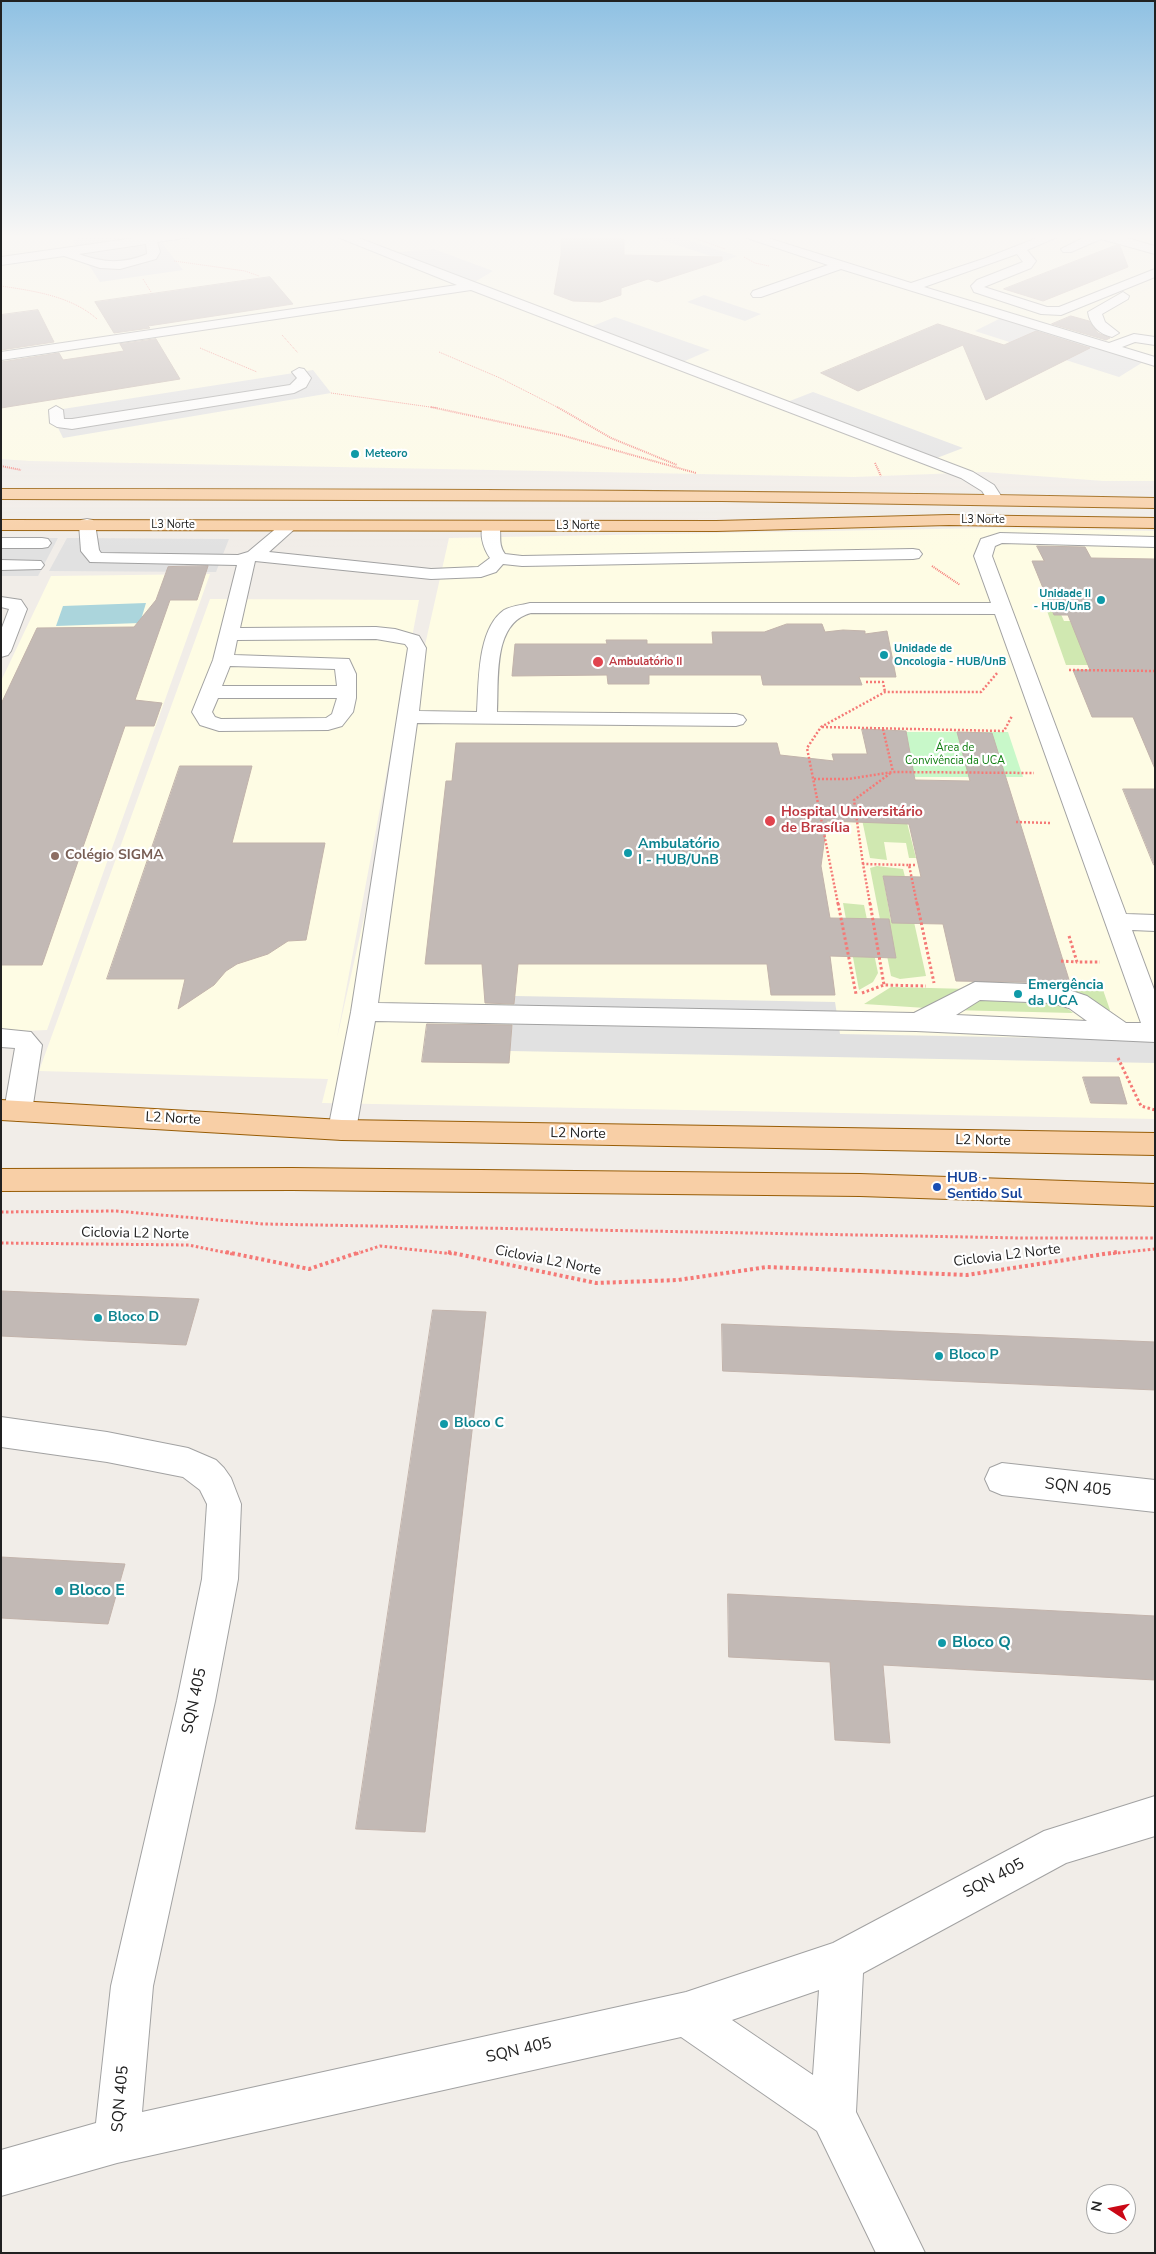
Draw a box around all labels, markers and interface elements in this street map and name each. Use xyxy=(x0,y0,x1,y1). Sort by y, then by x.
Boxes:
place label: Meteoro xyxy=(365,447,408,461)
marker: Meteoro xyxy=(349,448,361,460)
street label: L3 Norte xyxy=(961,513,1005,527)
street label: L3 Norte xyxy=(151,518,195,532)
street label: L3 Norte xyxy=(556,519,600,533)
place label: Unidade II - HUB/UnB xyxy=(1034,587,1091,613)
marker: Unidade II - HUB/UnB xyxy=(1095,594,1107,606)
place label: Unidade de Oncologia - HUB/UnB xyxy=(894,642,1006,668)
marker: Unidade de Oncologia - HUB/UnB xyxy=(878,649,890,661)
marker: Ambulatório II xyxy=(591,655,605,669)
place label: Ambulatório II xyxy=(609,655,682,669)
park label: Área de Convivência da UCA xyxy=(905,741,1005,767)
place label: Hospital Universitário de Brasília xyxy=(781,805,923,838)
marker: Hospital Universitário de Brasília xyxy=(763,814,777,828)
place label: Ambulatório I - HUB/UnB xyxy=(638,837,720,870)
marker: Ambulatório I - HUB/UnB xyxy=(622,847,634,859)
place label: Colégio SIGMA xyxy=(65,848,164,864)
marker: Colégio SIGMA xyxy=(49,850,61,862)
place label: Emergência da UCA xyxy=(1028,978,1104,1010)
marker: Emergência da UCA xyxy=(1012,988,1024,1000)
street label: L2 Norte xyxy=(145,1109,201,1129)
street label: L2 Norte xyxy=(550,1125,606,1143)
street label: L2 Norte xyxy=(955,1132,1011,1150)
place label: HUB - Sentido Sul xyxy=(947,1171,1022,1204)
marker: HUB - Sentido Sul xyxy=(931,1181,943,1193)
street label: Ciclovia L2 Norte xyxy=(81,1225,189,1243)
street label: Ciclovia L2 Norte xyxy=(952,1241,1062,1271)
street label: Ciclovia L2 Norte xyxy=(493,1242,603,1280)
place label: Bloco D xyxy=(108,1310,159,1326)
marker: Bloco D xyxy=(92,1312,104,1324)
place label: Bloco P xyxy=(949,1348,999,1364)
marker: Bloco P xyxy=(933,1350,945,1362)
place label: Bloco C xyxy=(454,1416,504,1432)
marker: Bloco C xyxy=(438,1418,450,1430)
street label: SQN 405 xyxy=(1044,1475,1112,1501)
place label: Bloco E xyxy=(69,1581,125,1601)
marker: Bloco E xyxy=(53,1585,65,1597)
place label: Bloco Q xyxy=(952,1633,1011,1653)
marker: Bloco Q xyxy=(936,1637,948,1649)
street label: SQN 405 xyxy=(179,1666,211,1736)
street label: SQN 405 xyxy=(960,1855,1028,1903)
street label: SQN 405 xyxy=(484,2034,554,2068)
street label: SQN 405 xyxy=(109,2065,133,2133)
north arrow xyxy=(1086,2184,1136,2234)
text: N xyxy=(1086,2199,1107,2213)

